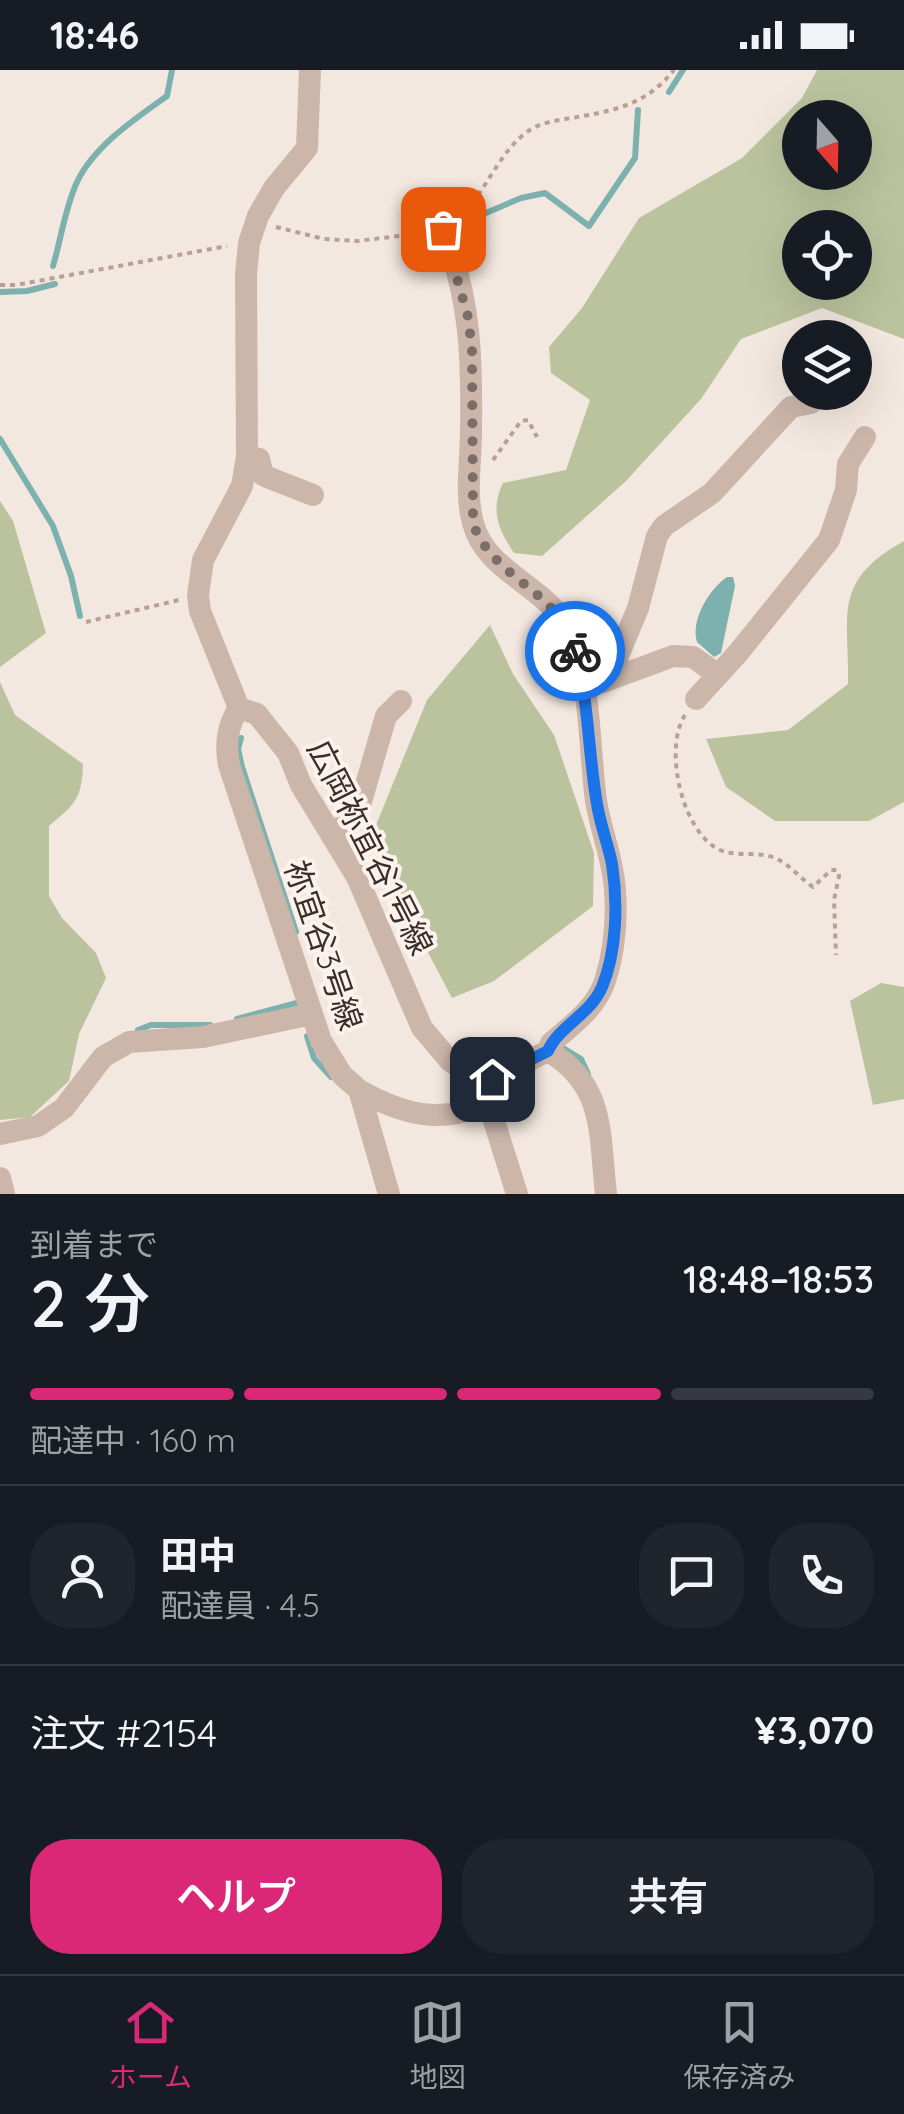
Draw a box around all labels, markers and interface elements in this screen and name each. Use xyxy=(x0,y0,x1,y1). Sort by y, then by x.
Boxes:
text: 18:46 xyxy=(50,11,139,59)
north arrow xyxy=(782,100,872,190)
map controls xyxy=(782,100,872,410)
pin xyxy=(401,187,486,272)
icon: bag xyxy=(416,202,471,257)
button: locate xyxy=(782,210,872,300)
button: layers xyxy=(782,320,872,410)
courier xyxy=(525,601,625,701)
icon: bike xyxy=(548,624,603,679)
street label: 広岡祢宜谷1号線 xyxy=(300,733,442,961)
street label: 祢宜谷3号線 xyxy=(276,855,372,1035)
pin xyxy=(450,1037,535,1122)
icon: home xyxy=(465,1052,520,1107)
text: 到着まで xyxy=(30,1224,158,1264)
text: 18:48–18:53 xyxy=(683,1255,874,1303)
text: 2 分 xyxy=(30,1262,150,1343)
text: 配達中 · 160 m xyxy=(30,1420,236,1460)
button: person xyxy=(30,1523,135,1628)
button: chat xyxy=(639,1523,744,1628)
button: phone xyxy=(769,1523,874,1628)
text: 田中 xyxy=(160,1531,236,1579)
text: 配達員 · 4.5 xyxy=(160,1585,320,1625)
text: ¥3,070 xyxy=(754,1706,874,1754)
text: 注文 #2154 xyxy=(30,1709,217,1757)
button: ヘルプ xyxy=(30,1839,442,1954)
button: 共有 xyxy=(462,1839,874,1954)
tab: ホーム xyxy=(109,1995,192,2095)
tab: 地図 xyxy=(410,1995,466,2095)
tab: 保存済み xyxy=(683,1995,795,2095)

